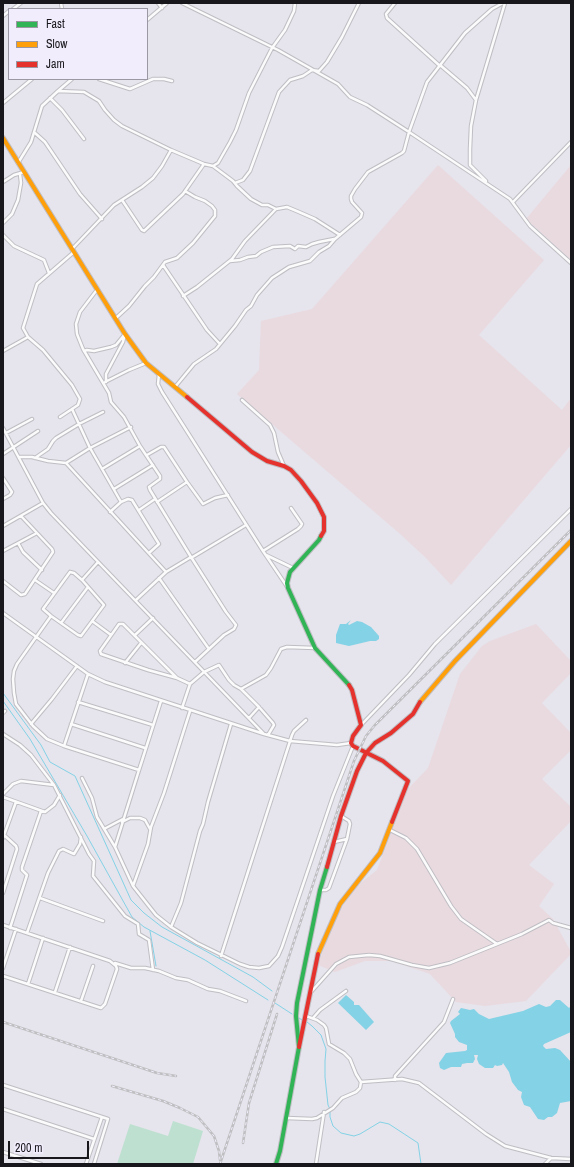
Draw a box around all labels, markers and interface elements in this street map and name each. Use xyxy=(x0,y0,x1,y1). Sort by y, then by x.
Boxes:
legend xyxy=(8,8,148,80)
text: Fast xyxy=(46,16,65,32)
text: Slow xyxy=(46,36,67,52)
text: Jam xyxy=(46,56,65,72)
scale bar xyxy=(10,1133,91,1159)
text: 200 m xyxy=(15,1140,42,1156)

